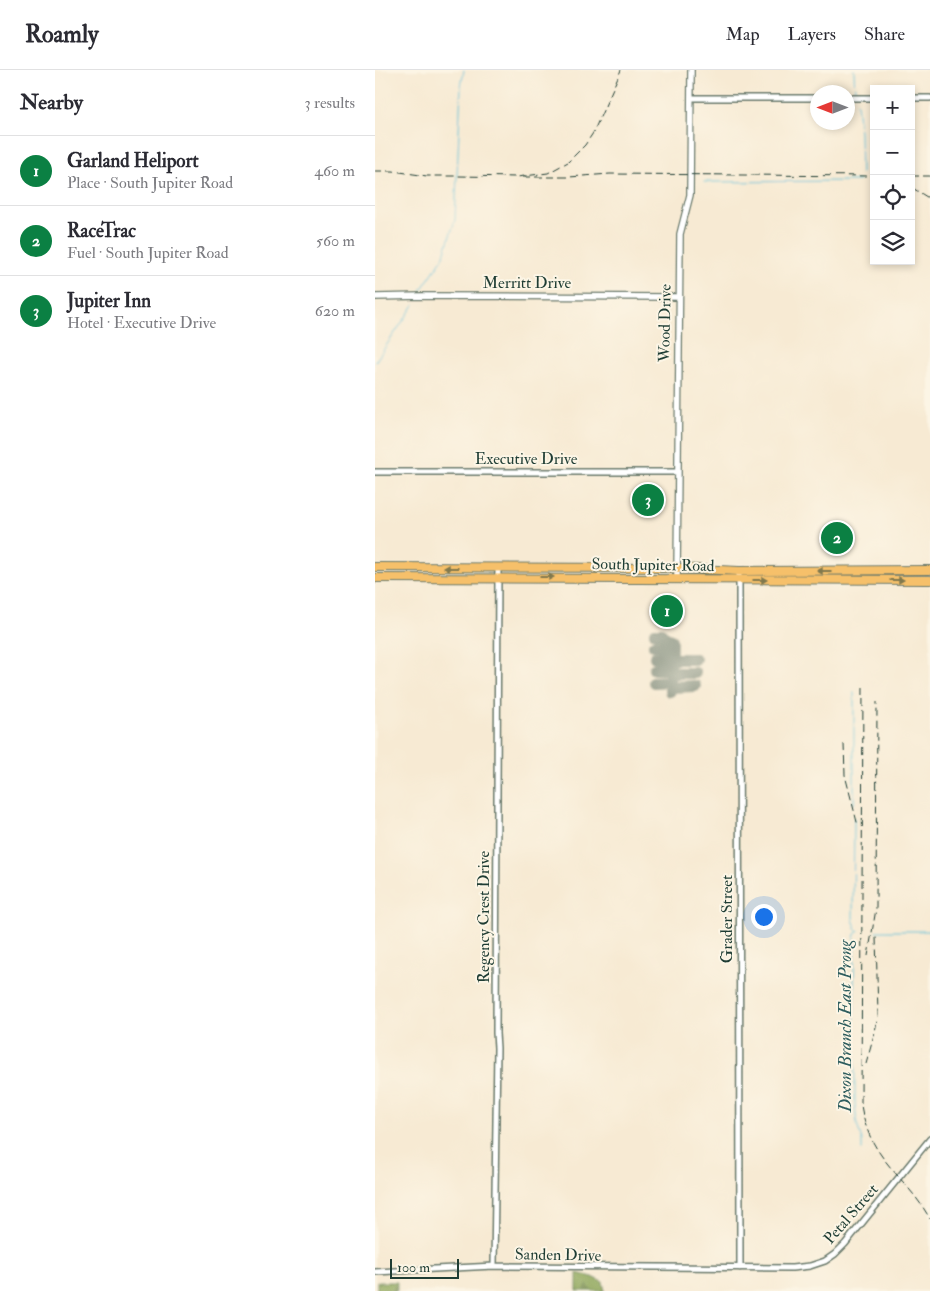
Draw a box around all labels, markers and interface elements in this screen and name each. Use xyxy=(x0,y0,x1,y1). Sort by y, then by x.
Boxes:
text: Roamly xyxy=(25,19,99,50)
text: Map xyxy=(726,23,760,46)
text: Layers xyxy=(788,23,836,46)
text: Share xyxy=(864,23,905,46)
north arrow xyxy=(810,85,855,130)
map controls xyxy=(870,85,915,265)
button: + xyxy=(870,85,915,130)
text: Nearby xyxy=(20,89,83,116)
text: 3 results xyxy=(304,93,355,113)
button: − xyxy=(870,130,915,175)
text: Garland Heliport xyxy=(67,149,199,173)
text: 1 xyxy=(33,161,39,181)
text: 460 m xyxy=(314,161,355,181)
text: Place · South Jupiter Road xyxy=(67,173,233,193)
button: locate xyxy=(870,175,915,220)
text: RaceTrac xyxy=(67,219,136,243)
button: layers xyxy=(870,220,915,265)
text: 2 xyxy=(32,231,40,251)
text: 560 m xyxy=(316,231,355,251)
text: Fuel · South Jupiter Road xyxy=(67,243,229,263)
street label: Merritt Drive xyxy=(483,273,571,293)
street label: Wood Drive xyxy=(654,283,676,363)
text: Jupiter Inn xyxy=(67,289,151,313)
text: 3 xyxy=(33,301,39,321)
text: 620 m xyxy=(315,301,355,321)
text: Hotel · Executive Drive xyxy=(67,313,216,333)
street label: Executive Drive xyxy=(475,449,578,469)
pin: 3 xyxy=(632,481,664,519)
pin: 2 xyxy=(821,519,853,557)
street label: South Jupiter Road xyxy=(591,554,715,577)
one-way arrow xyxy=(443,564,459,572)
one-way arrow xyxy=(816,567,832,575)
one-way arrow xyxy=(539,574,555,582)
one-way arrow xyxy=(753,576,769,584)
one-way arrow xyxy=(889,576,905,584)
pin: 1 xyxy=(651,592,683,630)
street label: Regency Crest Drive xyxy=(474,850,494,983)
street label: Grader Street xyxy=(717,875,737,963)
your location xyxy=(751,904,777,930)
water label: Dixon Branch East Prong xyxy=(834,939,857,1113)
street label: Petal Street xyxy=(819,1180,883,1248)
street label: Sanden Drive xyxy=(515,1244,602,1266)
scale bar xyxy=(390,1256,459,1279)
text: 100 m xyxy=(397,1259,430,1276)

